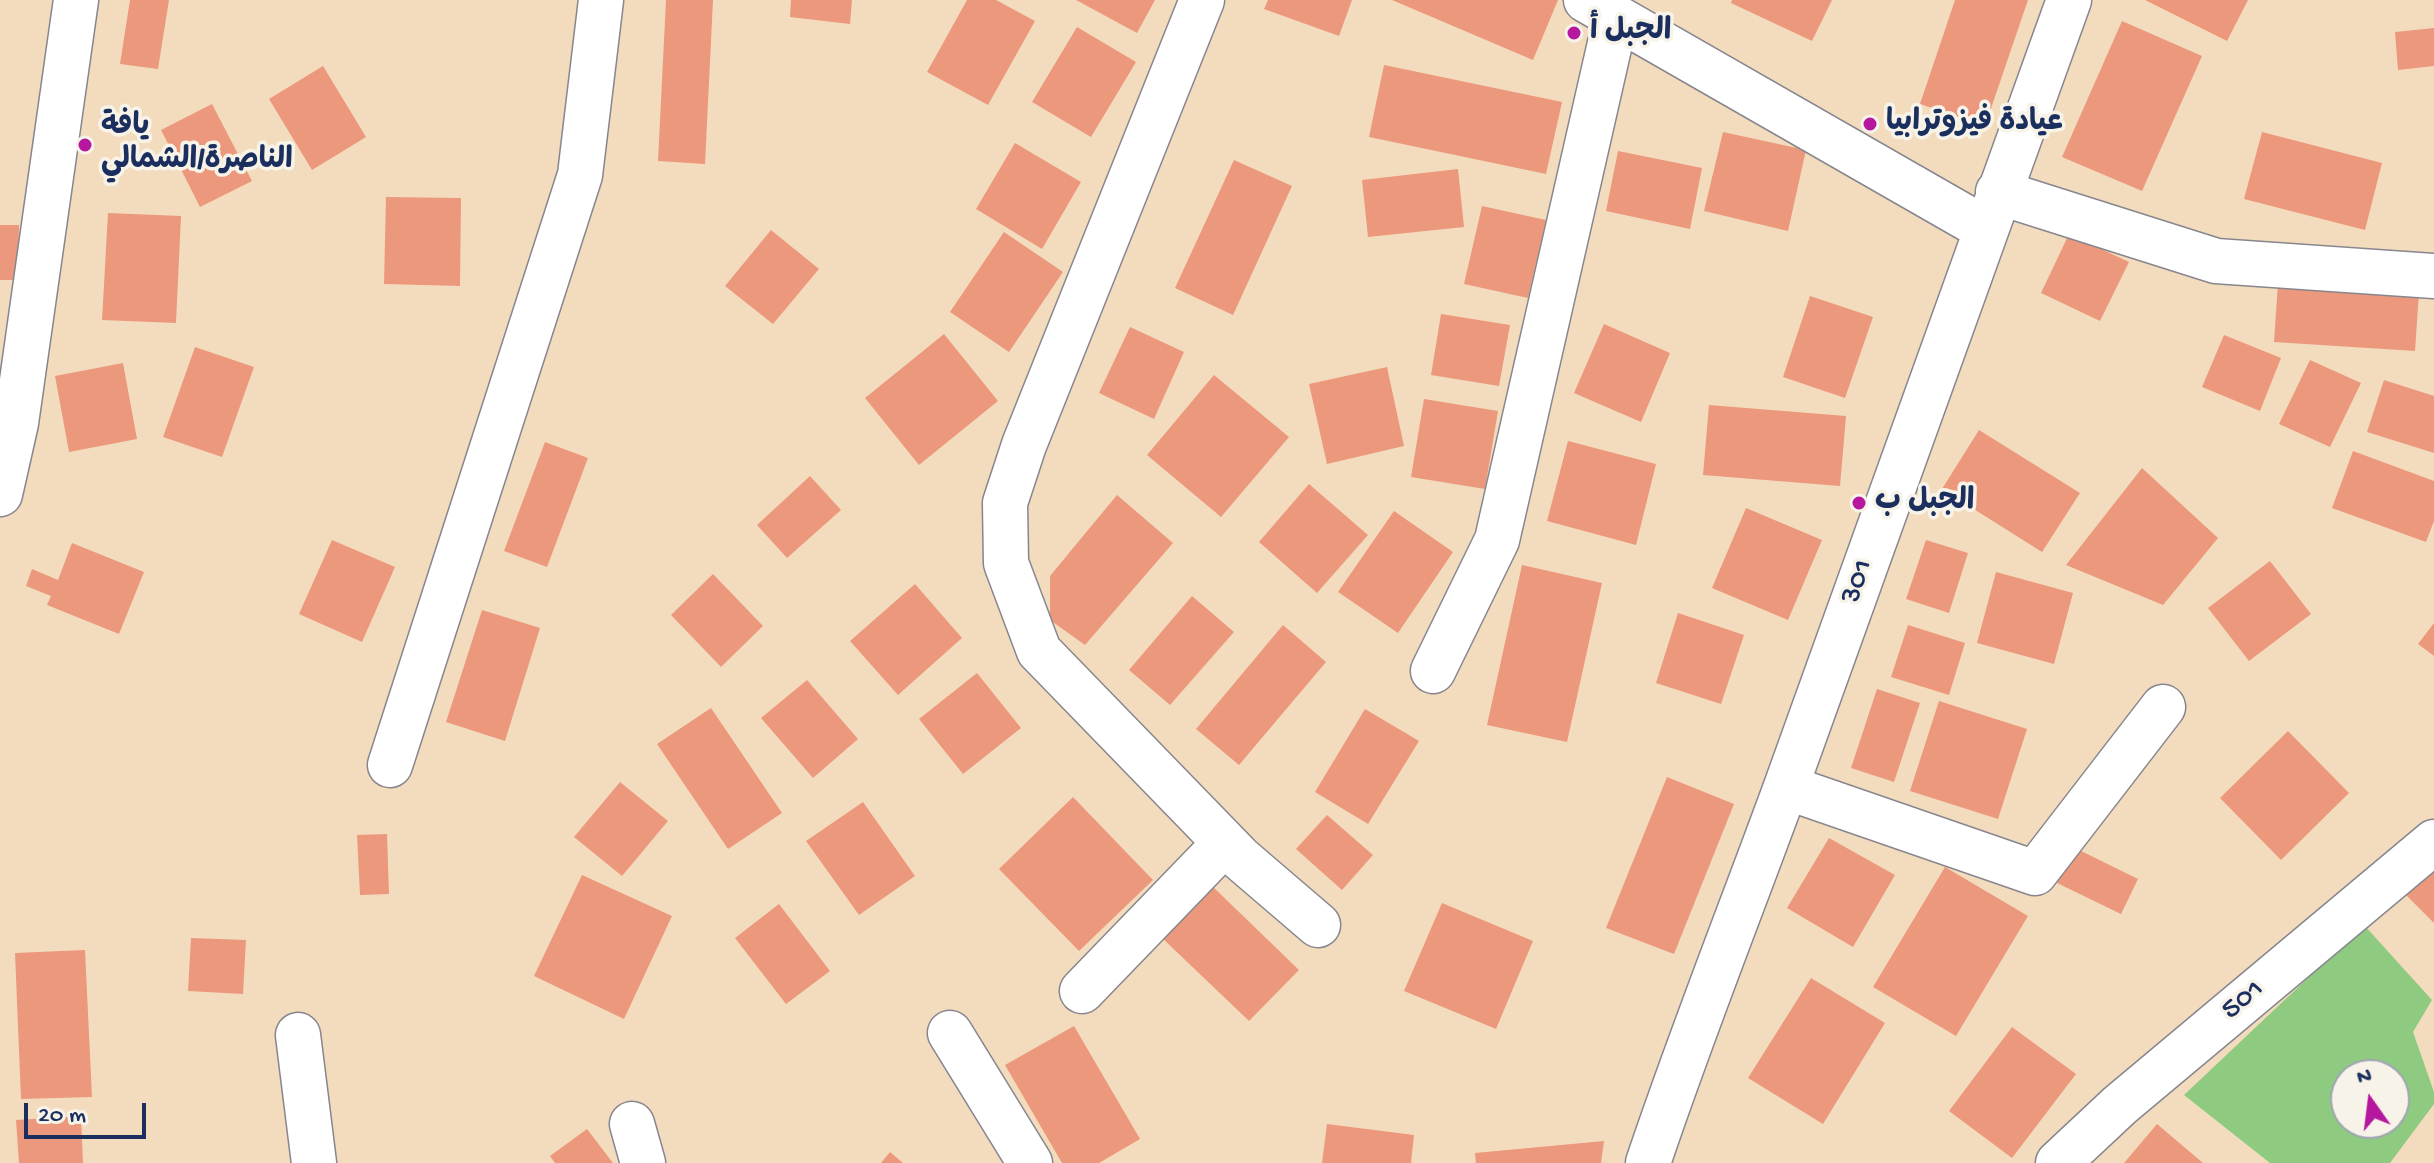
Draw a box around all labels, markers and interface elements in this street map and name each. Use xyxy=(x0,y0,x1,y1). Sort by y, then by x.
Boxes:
place label: الجبل أ xyxy=(1590,15,1671,51)
marker: الجبل أ xyxy=(1565,24,1583,42)
place label: عيادة فيزوترابيا xyxy=(1886,106,2063,142)
place label: يافة الناصرة/الشمالي xyxy=(101,110,293,180)
marker: عيادة فيزوترابيا xyxy=(1861,115,1879,133)
marker: يافة الناصرة/الشمالي xyxy=(76,136,94,154)
place label: الجبل ب xyxy=(1875,485,1974,521)
marker: الجبل ب xyxy=(1850,494,1868,512)
street label: 301 xyxy=(1834,555,1884,609)
street label: 501 xyxy=(2215,973,2273,1029)
north arrow xyxy=(2330,1059,2410,1139)
text: N xyxy=(2355,1063,2375,1092)
scale bar xyxy=(28,1087,150,1137)
text: 20 m xyxy=(38,1102,86,1131)

